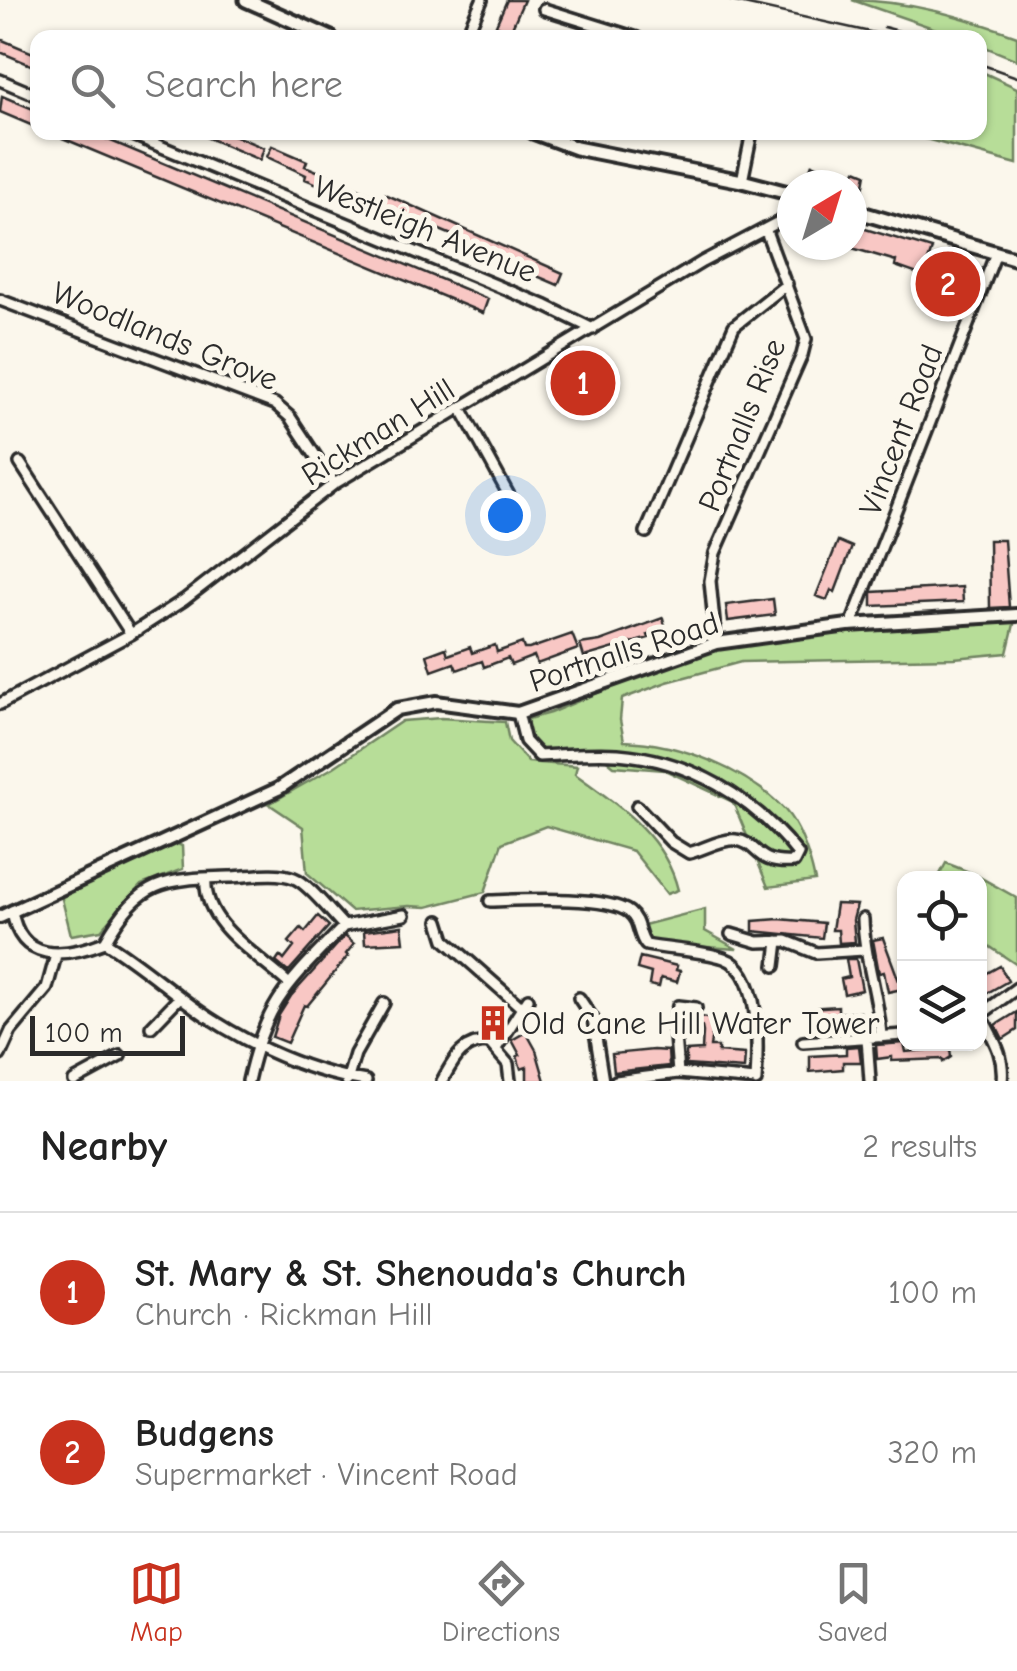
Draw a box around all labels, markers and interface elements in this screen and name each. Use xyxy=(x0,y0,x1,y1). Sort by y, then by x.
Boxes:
search box xyxy=(30,30,987,140)
icon: search xyxy=(65,58,120,113)
text: Search here xyxy=(145,63,343,107)
street label: Westleigh Avenue xyxy=(308,168,542,290)
north arrow xyxy=(777,170,867,260)
pin: 2 xyxy=(916,246,980,322)
street label: Woodlands Grove xyxy=(47,274,283,398)
street label: Portnalls Rise xyxy=(691,333,793,517)
street label: Vincent Road xyxy=(851,339,951,521)
pin: 1 xyxy=(550,346,616,420)
street label: Rickman Hill xyxy=(295,370,461,494)
your location xyxy=(480,490,531,541)
street label: Portnalls Road xyxy=(525,604,723,700)
map controls xyxy=(897,871,987,1051)
button: locate xyxy=(897,871,987,961)
button: layers xyxy=(897,961,987,1051)
building icon: Old Cane Hill Water Tower xyxy=(474,1004,512,1042)
place label: Old Cane Hill Water Tower xyxy=(521,1005,880,1042)
scale bar xyxy=(30,1011,185,1056)
text: 100 m xyxy=(45,1017,123,1049)
text: Nearby xyxy=(40,1122,167,1171)
text: 2 results xyxy=(862,1128,977,1165)
text: St. Mary & St. Shenouda's Church xyxy=(135,1252,686,1296)
text: 1 xyxy=(66,1274,79,1311)
text: 100 m xyxy=(888,1274,977,1311)
text: Church · Rickman Hill xyxy=(135,1296,433,1333)
text: Budgens xyxy=(135,1412,274,1456)
text: 2 xyxy=(65,1434,80,1471)
text: 320 m xyxy=(887,1434,977,1471)
text: Supermarket · Vincent Road xyxy=(135,1456,518,1493)
tab: Map xyxy=(129,1556,184,1648)
tab: Directions xyxy=(442,1556,560,1648)
tab: Saved xyxy=(818,1556,888,1648)

